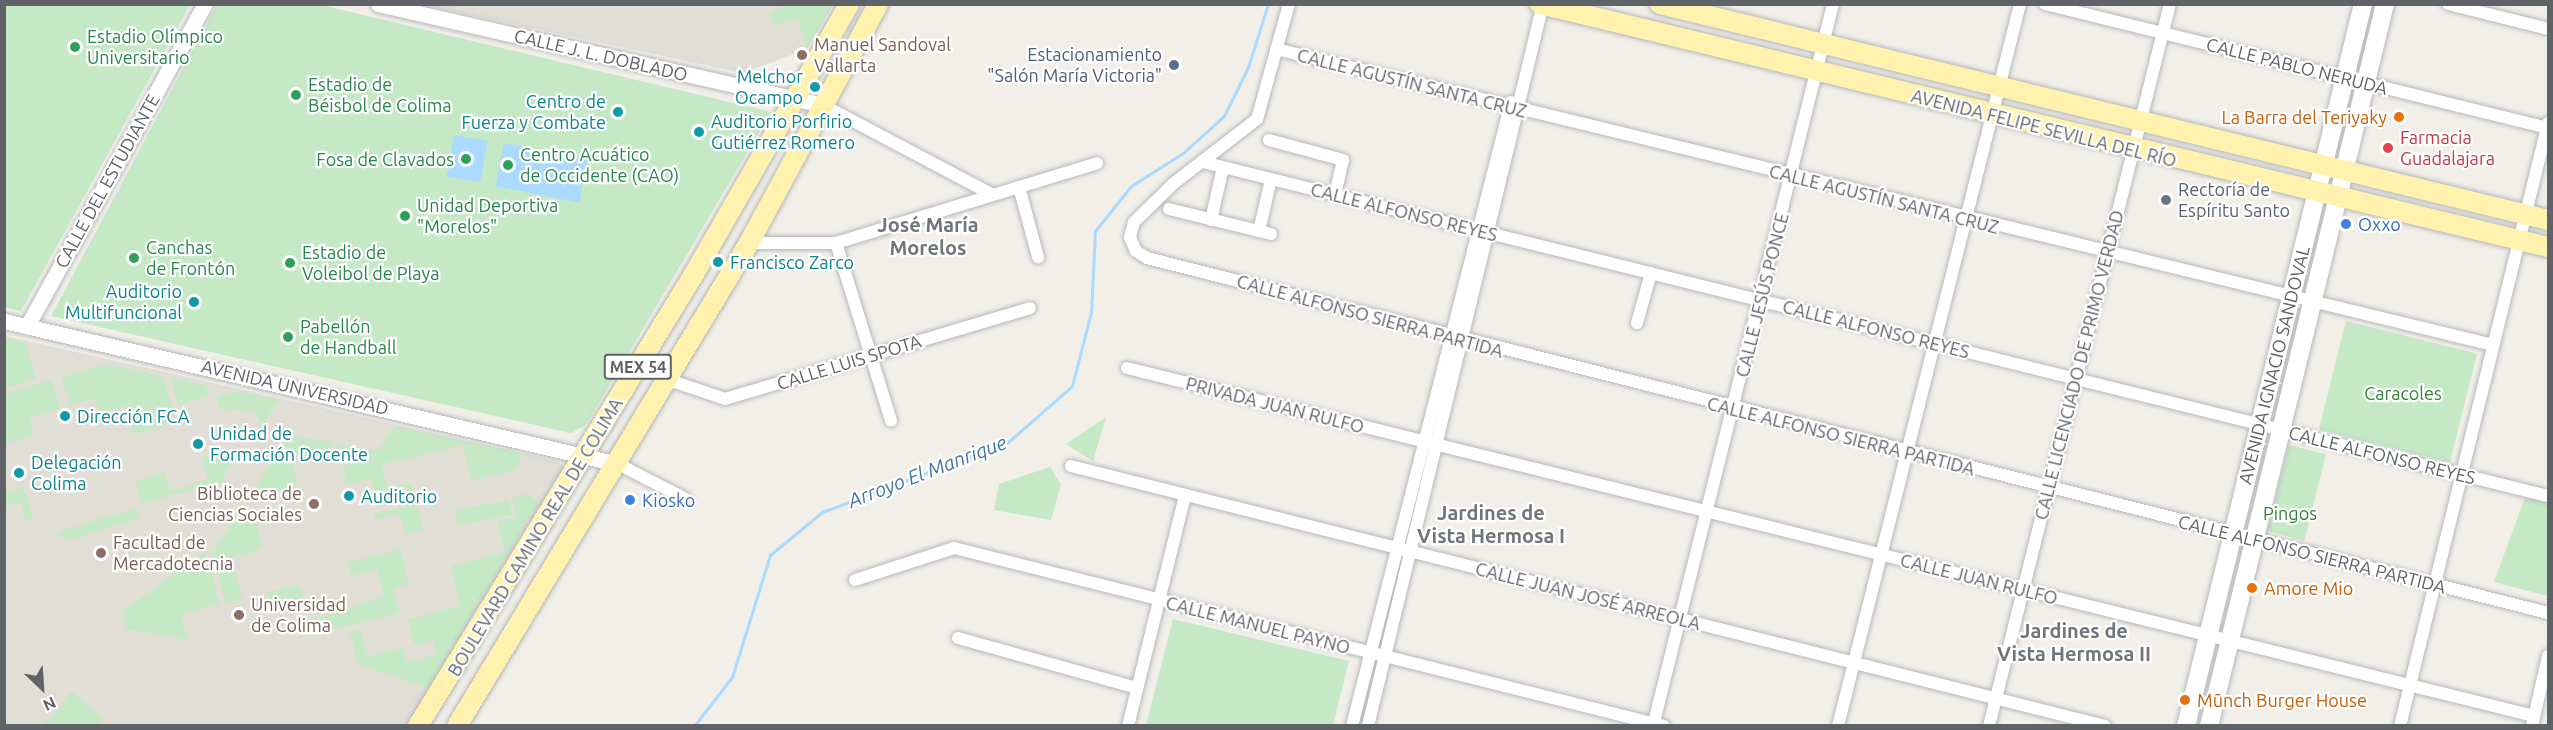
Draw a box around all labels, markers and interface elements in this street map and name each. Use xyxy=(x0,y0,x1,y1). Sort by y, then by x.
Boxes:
street label: CALLE J. L. DOBLADO xyxy=(512,25,690,85)
place label: Estadio Olímpico Universitario xyxy=(87,26,223,68)
street label: CALLE PABLO NERUDA xyxy=(2204,33,2390,99)
place label: Manuel Sandoval Vallarta xyxy=(814,34,951,76)
marker: Estadio Olímpico Universitario xyxy=(68,40,82,54)
place label: Estacionamiento "Salón María Victoria" xyxy=(987,44,1162,86)
street label: CALLE AGUSTÍN SANTA CRUZ xyxy=(1295,44,1529,122)
marker: Manuel Sandoval Vallarta xyxy=(795,48,809,62)
marker: Estacionamiento "Salón María Victoria" xyxy=(1167,58,1181,72)
place label: Melchor Ocampo xyxy=(735,66,803,109)
place label: Estadio de Béisbol de Colima xyxy=(308,74,451,116)
marker: Melchor Ocampo xyxy=(808,80,822,94)
street label: AVENIDA FELIPE SEVILLA DEL RÍO xyxy=(1909,85,2179,171)
marker: Estadio de Béisbol de Colima xyxy=(289,88,303,102)
street label: CALLE DEL ESTUDIANTE xyxy=(50,90,164,272)
place label: Centro de Fuerza y Combate xyxy=(461,91,606,134)
marker: Centro de Fuerza y Combate xyxy=(611,105,625,119)
place label: La Barra del Teriyaky xyxy=(2222,106,2387,128)
marker: La Barra del Teriyaky xyxy=(2392,110,2406,124)
place label: Auditorio Porfirio Gutiérrez Romero xyxy=(711,111,855,154)
marker: Auditorio Porfirio Gutiérrez Romero xyxy=(692,125,706,139)
place label: Farmacia Guadalajara xyxy=(2400,127,2495,170)
marker: Farmacia Guadalajara xyxy=(2381,141,2395,155)
place label: Centro Acuático de Occidente (CAO) xyxy=(520,144,679,186)
place label: Fosa de Clavados xyxy=(316,148,454,170)
marker: Fosa de Clavados xyxy=(459,152,473,166)
marker: Centro Acuático de Occidente (CAO) xyxy=(501,158,515,172)
street label: CALLE AGUSTÍN SANTA CRUZ xyxy=(1767,160,2001,238)
street label: CALLE ALFONSO REYES xyxy=(1308,178,1500,246)
place label: Rectoría de Espíritu Santo xyxy=(2178,179,2290,222)
marker: Rectoría de Espíritu Santo xyxy=(2159,193,2173,207)
place label: Unidad Deportiva "Morelos" xyxy=(417,195,558,238)
street label: CALLE LICENCIADO DE PRIMO VERDAD xyxy=(2030,208,2128,522)
marker: Unidad Deportiva "Morelos" xyxy=(398,209,412,223)
street label: CALLE JESÚS PONCE xyxy=(1731,211,1793,379)
district label: José María Morelos xyxy=(877,213,979,260)
place label: Oxxo xyxy=(2358,213,2401,235)
marker: Oxxo xyxy=(2339,217,2353,231)
place label: Canchas de Frontón xyxy=(146,237,235,280)
place label: Estadio de Voleibol de Playa xyxy=(302,242,439,284)
street label: AVENIDA IGNACIO SANDOVAL xyxy=(2234,244,2314,486)
marker: Canchas de Frontón xyxy=(127,251,141,265)
place label: Francisco Zarco xyxy=(730,251,854,273)
marker: Francisco Zarco xyxy=(711,255,725,269)
marker: Estadio de Voleibol de Playa xyxy=(283,256,297,270)
street label: CALLE ALFONSO SIERRA PARTIDA xyxy=(1234,270,1506,362)
place label: Auditorio Multifuncional xyxy=(65,281,182,324)
marker: Auditorio Multifuncional xyxy=(187,295,201,309)
street label: CALLE ALFONSO REYES xyxy=(1780,295,1972,363)
place label: Pabellón de Handball xyxy=(300,316,396,358)
marker: Pabellón de Handball xyxy=(281,330,295,344)
street label: CALLE LUIS SPOTA xyxy=(774,330,924,394)
road number: MEX 54 xyxy=(604,354,672,380)
street label: AVENIDA UNIVERSIDAD xyxy=(199,355,391,419)
street label: PRIVADA JUAN RULFO xyxy=(1184,372,1366,438)
park label: Caracoles xyxy=(2364,382,2442,404)
street label: CALLE ALFONSO SIERRA PARTIDA xyxy=(1705,392,1977,480)
street label: BOULEVARD CAMINO REAL DE COLIMA xyxy=(443,394,627,680)
place label: Dirección FCA xyxy=(77,405,189,427)
marker: Dirección FCA xyxy=(58,409,72,423)
street label: CALLE ALFONSO REYES xyxy=(2286,421,2478,489)
place label: Unidad de Formación Docente xyxy=(210,423,368,466)
water label: Arroyo El Manrique xyxy=(844,430,1010,512)
marker: Unidad de Formación Docente xyxy=(191,437,205,451)
place label: Delegación Colima xyxy=(31,452,121,494)
marker: Delegación Colima xyxy=(12,466,26,480)
place label: Biblioteca de Ciencias Sociales xyxy=(168,483,302,526)
place label: Auditorio xyxy=(361,485,437,507)
marker: Auditorio xyxy=(342,489,356,503)
place label: Kiosko xyxy=(642,489,695,511)
marker: Kiosko xyxy=(623,493,637,507)
marker: Biblioteca de Ciencias Sociales xyxy=(307,497,321,511)
district label: Jardines de Vista Hermosa I xyxy=(1417,501,1565,548)
park label: Pingos xyxy=(2263,502,2317,524)
street label: CALLE ALFONSO SIERRA PARTIDA xyxy=(2176,510,2448,598)
place label: Facultad de Mercadotecnia xyxy=(113,532,233,574)
marker: Facultad de Mercadotecnia xyxy=(94,546,108,560)
street label: CALLE JUAN RULFO xyxy=(1898,549,2060,609)
street label: CALLE JUAN JOSÉ ARREOLA xyxy=(1473,558,1703,634)
place label: Amore Mio xyxy=(2264,577,2353,599)
marker: Amore Mio xyxy=(2245,581,2259,595)
street label: CALLE MANUEL PAYNO xyxy=(1164,592,1352,658)
place label: Universidad de Colima xyxy=(251,594,346,636)
marker: Universidad de Colima xyxy=(232,608,246,622)
district label: Jardines de Vista Hermosa II xyxy=(1997,619,2151,666)
north arrow xyxy=(12,658,72,718)
place label: Mūnch Burger House xyxy=(2197,689,2367,711)
marker: Mūnch Burger House xyxy=(2178,693,2192,707)
text: N xyxy=(40,694,59,715)

